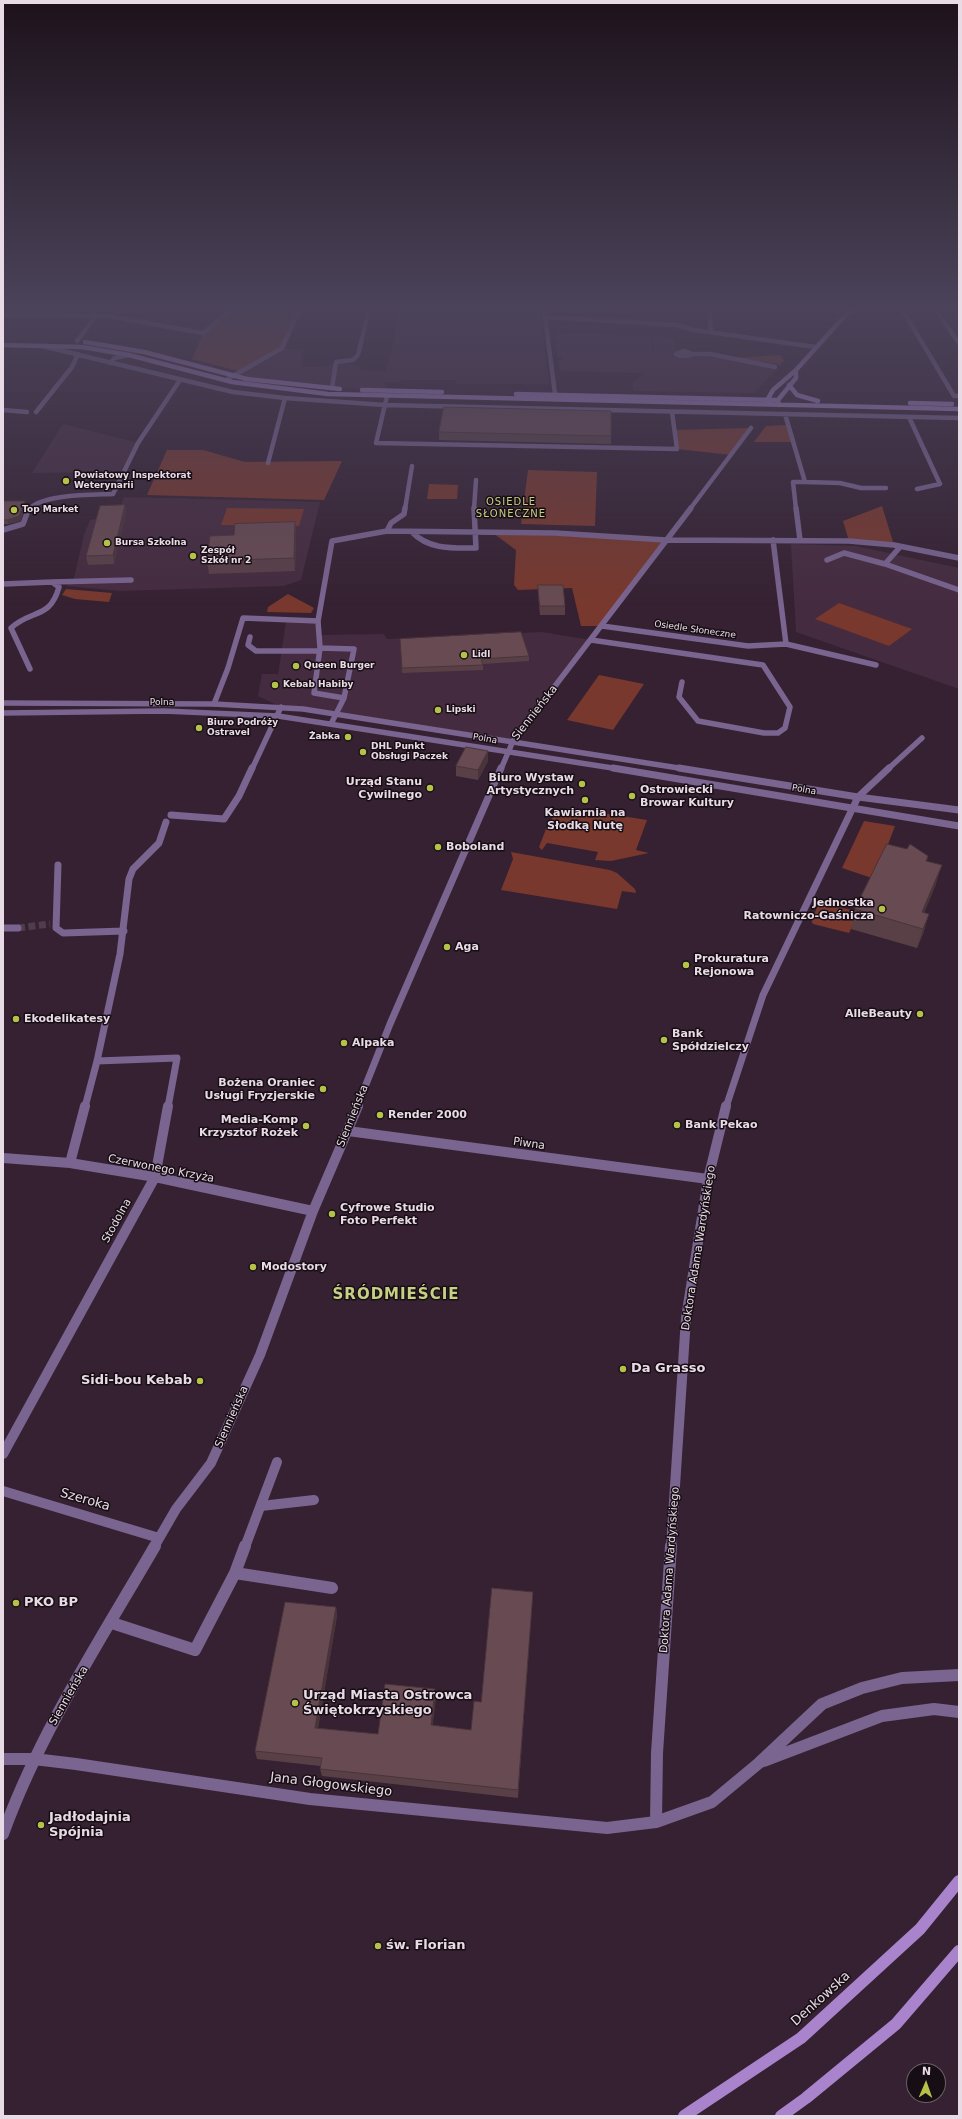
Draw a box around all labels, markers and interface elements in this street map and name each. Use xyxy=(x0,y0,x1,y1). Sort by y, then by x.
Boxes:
place label: Powiatowy Inspektorat Weterynarii xyxy=(74,471,191,492)
marker: Powiatowy Inspektorat Weterynarii xyxy=(61,476,71,486)
district label: OSIEDLE SŁONECZNE xyxy=(476,496,546,520)
marker: Top Market xyxy=(9,505,19,515)
place label: Top Market xyxy=(22,505,78,515)
marker: Bursa Szkolna xyxy=(102,538,112,548)
place label: Bursa Szkolna xyxy=(115,538,186,548)
place label: Zespół Szkół nr 2 xyxy=(201,546,251,567)
marker: Zespół Szkół nr 2 xyxy=(188,551,198,561)
street label: Osiedle Słoneczne xyxy=(653,619,737,641)
marker: Lidl xyxy=(459,650,469,660)
place label: Lidl xyxy=(472,650,490,660)
marker: Queen Burger xyxy=(291,661,301,671)
place label: Queen Burger xyxy=(304,661,374,671)
marker: Kebab Habiby xyxy=(270,680,280,690)
place label: Kebab Habiby xyxy=(283,680,353,690)
street label: Siennieńska xyxy=(509,683,561,743)
street label: Polna xyxy=(150,698,174,708)
marker: Lipski xyxy=(433,705,443,715)
place label: Lipski xyxy=(446,705,476,715)
place label: Biuro Podróży Ostravel xyxy=(207,718,278,739)
marker: Biuro Podróży Ostravel xyxy=(194,723,204,733)
place label: Żabka xyxy=(309,732,340,742)
marker: Żabka xyxy=(343,732,353,742)
street label: Polna xyxy=(472,732,498,746)
place label: DHL Punkt Obsługi Paczek xyxy=(371,742,448,763)
marker: DHL Punkt Obsługi Paczek xyxy=(358,747,368,757)
place label: Biuro Wystaw Artystycznych xyxy=(486,771,574,797)
place label: Urząd Stanu Cywilnego xyxy=(346,775,422,801)
marker: Biuro Wystaw Artystycznych xyxy=(577,779,587,789)
marker: Urząd Stanu Cywilnego xyxy=(425,783,435,793)
place label: Ostrowiecki Browar Kultury xyxy=(640,783,734,809)
street label: Polna xyxy=(791,783,817,797)
marker: Ostrowiecki Browar Kultury xyxy=(627,791,637,801)
marker: Kawiarnia na Słodką Nutę xyxy=(580,795,590,805)
place label: Kawiarnia na Słodką Nutę xyxy=(545,806,625,832)
place label: Boboland xyxy=(446,840,504,854)
marker: Boboland xyxy=(433,842,443,852)
place label: Jednostka Ratowniczo-Gaśnicza xyxy=(744,896,874,922)
marker: Jednostka Ratowniczo-Gaśnicza xyxy=(877,904,887,914)
place label: Aga xyxy=(455,940,479,954)
marker: Aga xyxy=(442,942,452,952)
place label: Prokuratura Rejonowa xyxy=(694,952,769,978)
marker: Prokuratura Rejonowa xyxy=(681,960,691,970)
place label: AlleBeauty xyxy=(845,1007,912,1021)
marker: AlleBeauty xyxy=(915,1009,925,1019)
place label: Ekodelikatesy xyxy=(24,1012,110,1026)
marker: Ekodelikatesy xyxy=(11,1014,21,1024)
place label: Bank Spółdzielczy xyxy=(672,1027,749,1053)
marker: Bank Spółdzielczy xyxy=(659,1035,669,1045)
place label: Alpaka xyxy=(352,1036,394,1050)
marker: Alpaka xyxy=(339,1038,349,1048)
place label: Bożena Oraniec Usługi Fryzjerskie xyxy=(205,1076,315,1102)
street label: Siennieńska xyxy=(334,1083,372,1149)
marker: Bożena Oraniec Usługi Fryzjerskie xyxy=(318,1084,328,1094)
place label: Render 2000 xyxy=(388,1108,467,1122)
marker: Render 2000 xyxy=(375,1110,385,1120)
place label: Media-Komp Krzysztof Rożek xyxy=(199,1113,298,1139)
place label: Bank Pekao xyxy=(685,1118,758,1132)
marker: Bank Pekao xyxy=(672,1120,682,1130)
marker: Media-Komp Krzysztof Rożek xyxy=(301,1121,311,1131)
street label: Piwna xyxy=(512,1135,546,1153)
street label: Czerwonego Krzyża xyxy=(107,1152,215,1186)
street label: Doktora Adama Wardyńskiego xyxy=(679,1165,719,1331)
street label: Stodolna xyxy=(99,1197,135,1245)
place label: Cyfrowe Studio Foto Perfekt xyxy=(340,1201,435,1227)
marker: Cyfrowe Studio Foto Perfekt xyxy=(327,1209,337,1219)
place label: Modostory xyxy=(261,1260,327,1274)
marker: Modostory xyxy=(248,1262,258,1272)
district label: ŚRÓDMIEŚCIE xyxy=(333,1286,459,1304)
place label: Da Grasso xyxy=(631,1361,705,1377)
marker: Da Grasso xyxy=(618,1364,628,1374)
place label: Sidi-bou Kebab xyxy=(81,1373,192,1389)
marker: Sidi-bou Kebab xyxy=(195,1376,205,1386)
street label: Siennieńska xyxy=(213,1384,251,1450)
street label: Szeroka xyxy=(58,1485,112,1515)
street label: Doktora Adama Wardyńskiego xyxy=(658,1486,682,1654)
place label: PKO BP xyxy=(24,1595,78,1611)
marker: PKO BP xyxy=(11,1598,21,1608)
street label: Siennieńska xyxy=(47,1664,91,1728)
place label: Urząd Miasta Ostrowca Świętokrzyskiego xyxy=(303,1688,472,1719)
marker: Urząd Miasta Ostrowca Świętokrzyskiego xyxy=(290,1698,300,1708)
street label: Jana Głogowskiego xyxy=(269,1770,393,1800)
place label: Jadłodajnia Spójnia xyxy=(49,1810,131,1841)
marker: Jadłodajnia Spójnia xyxy=(36,1820,46,1830)
place label: św. Florian xyxy=(386,1938,466,1954)
marker: św. Florian xyxy=(373,1941,383,1951)
street label: Denkowska xyxy=(788,1968,854,2030)
north arrow xyxy=(906,2063,946,2103)
text: N xyxy=(922,2065,931,2078)

